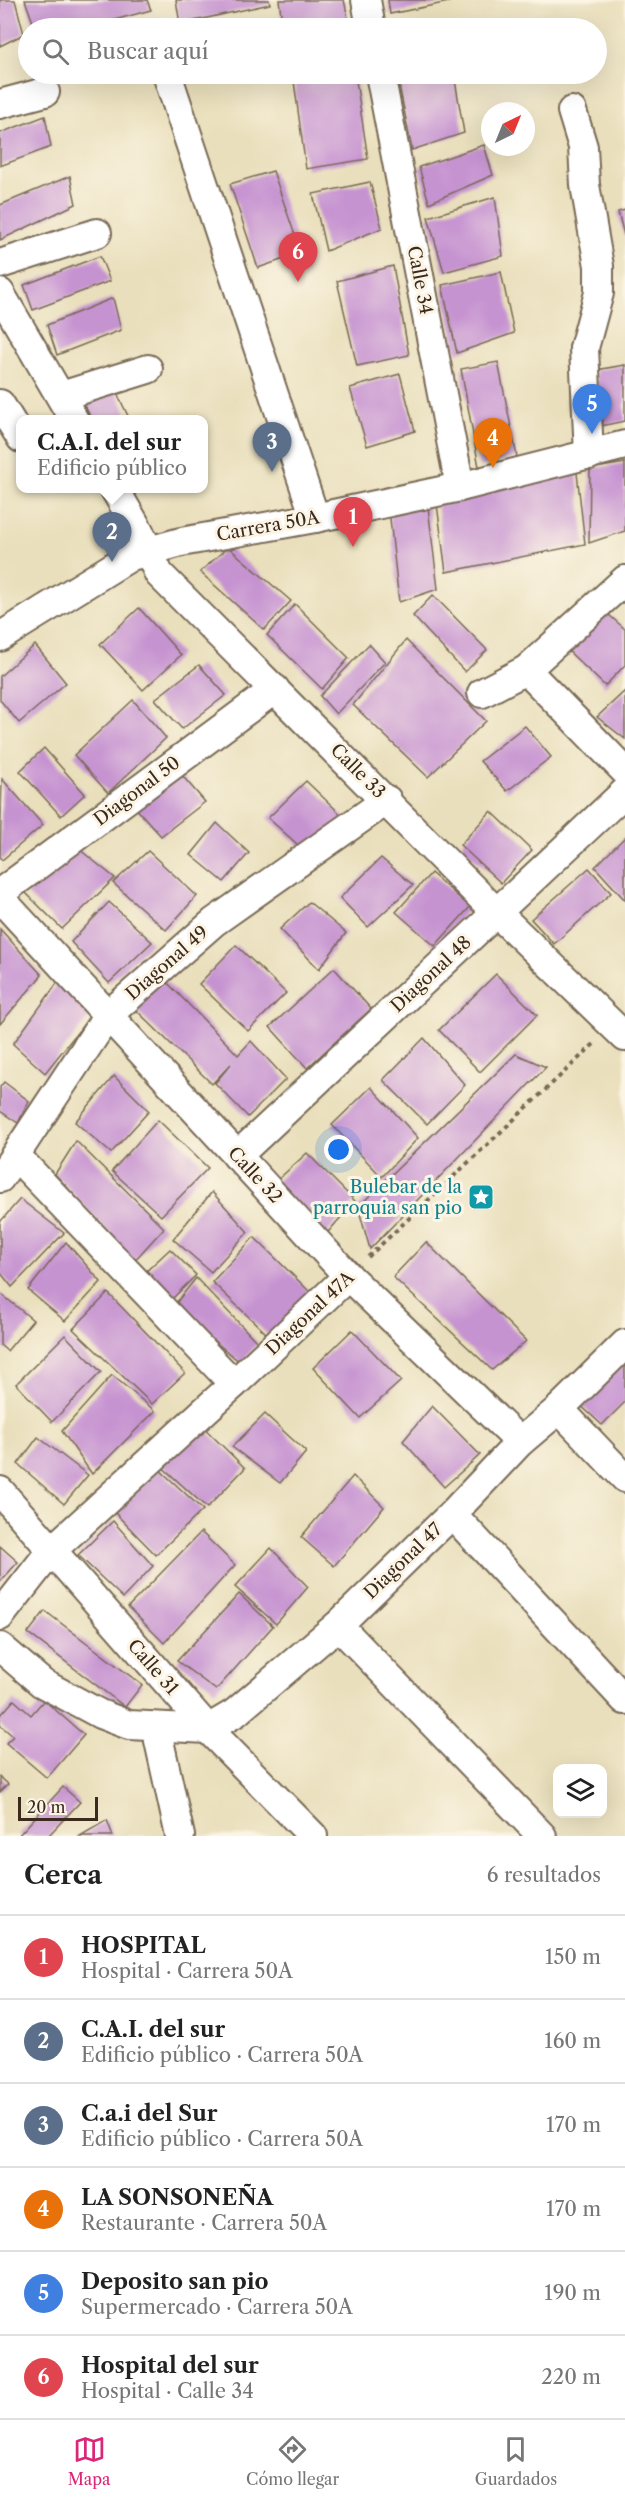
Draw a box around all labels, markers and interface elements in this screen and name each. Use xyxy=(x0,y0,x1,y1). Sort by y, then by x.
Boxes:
search box xyxy=(18,18,607,84)
icon: search xyxy=(39,35,72,68)
text: Buscar aquí xyxy=(87,38,209,65)
north arrow xyxy=(481,102,535,156)
pin: 6 xyxy=(278,232,318,282)
street label: Calle 34 xyxy=(403,244,437,316)
pin: 5 xyxy=(572,384,612,434)
popup xyxy=(16,415,208,493)
pin: 4 xyxy=(474,418,512,468)
pin: 3 xyxy=(252,422,292,472)
text: C.A.I. del sur xyxy=(37,429,181,456)
text: Edificio público xyxy=(37,456,187,480)
pin: 1 xyxy=(334,498,372,547)
street label: Carrera 50A xyxy=(215,506,322,546)
pin: 2 xyxy=(92,512,132,562)
street label: Calle 33 xyxy=(326,739,390,803)
street label: Diagonal 50 xyxy=(90,751,184,831)
street label: Diagonal 49 xyxy=(121,921,213,1005)
street label: Diagonal 48 xyxy=(386,931,476,1017)
your location xyxy=(324,1135,353,1164)
street label: Calle 32 xyxy=(223,1142,287,1208)
place label: Bulebar de la parroquia san pio xyxy=(313,1176,462,1219)
place icon: Bulebar de la parroquia san pio xyxy=(466,1182,496,1212)
street label: Diagonal 47A xyxy=(261,1266,359,1360)
street label: Diagonal 47 xyxy=(359,1518,447,1604)
street label: Calle 31 xyxy=(123,1635,183,1700)
map controls xyxy=(553,1764,607,1818)
button: layers xyxy=(553,1764,607,1818)
scale bar xyxy=(18,1794,98,1822)
text: 20 m xyxy=(27,1797,66,1817)
text: Cerca xyxy=(24,1859,102,1891)
text: 6 resultados xyxy=(487,1863,601,1887)
text: HOSPITAL xyxy=(81,1932,206,1959)
text: 1 xyxy=(39,1945,48,1969)
text: 150 m xyxy=(545,1945,601,1969)
text: Hospital · Carrera 50A xyxy=(81,1959,293,1983)
text: C.A.I. del sur xyxy=(81,2016,225,2043)
text: 2 xyxy=(38,2029,49,2053)
text: 160 m xyxy=(544,2029,601,2053)
text: Edificio público · Carrera 50A xyxy=(81,2043,363,2067)
text: C.a.i del Sur xyxy=(81,2100,217,2127)
text: 3 xyxy=(38,2113,49,2137)
text: 170 m xyxy=(546,2113,601,2137)
text: Edificio público · Carrera 50A xyxy=(81,2127,363,2151)
text: LA SONSONEÑA xyxy=(81,2184,273,2211)
text: 4 xyxy=(38,2197,49,2221)
text: 170 m xyxy=(546,2197,601,2221)
text: Restaurante · Carrera 50A xyxy=(81,2211,327,2235)
text: Deposito san pio xyxy=(81,2268,268,2295)
text: 5 xyxy=(38,2281,49,2305)
text: 190 m xyxy=(544,2281,601,2305)
text: Supermercado · Carrera 50A xyxy=(81,2295,353,2319)
text: Hospital del sur xyxy=(81,2352,259,2379)
text: 6 xyxy=(38,2365,49,2389)
text: 220 m xyxy=(541,2365,601,2389)
text: Hospital · Calle 34 xyxy=(81,2379,254,2403)
tab: Mapa xyxy=(68,2433,111,2489)
tab: Cómo llegar xyxy=(246,2433,339,2489)
tab: Guardados xyxy=(475,2433,557,2489)

